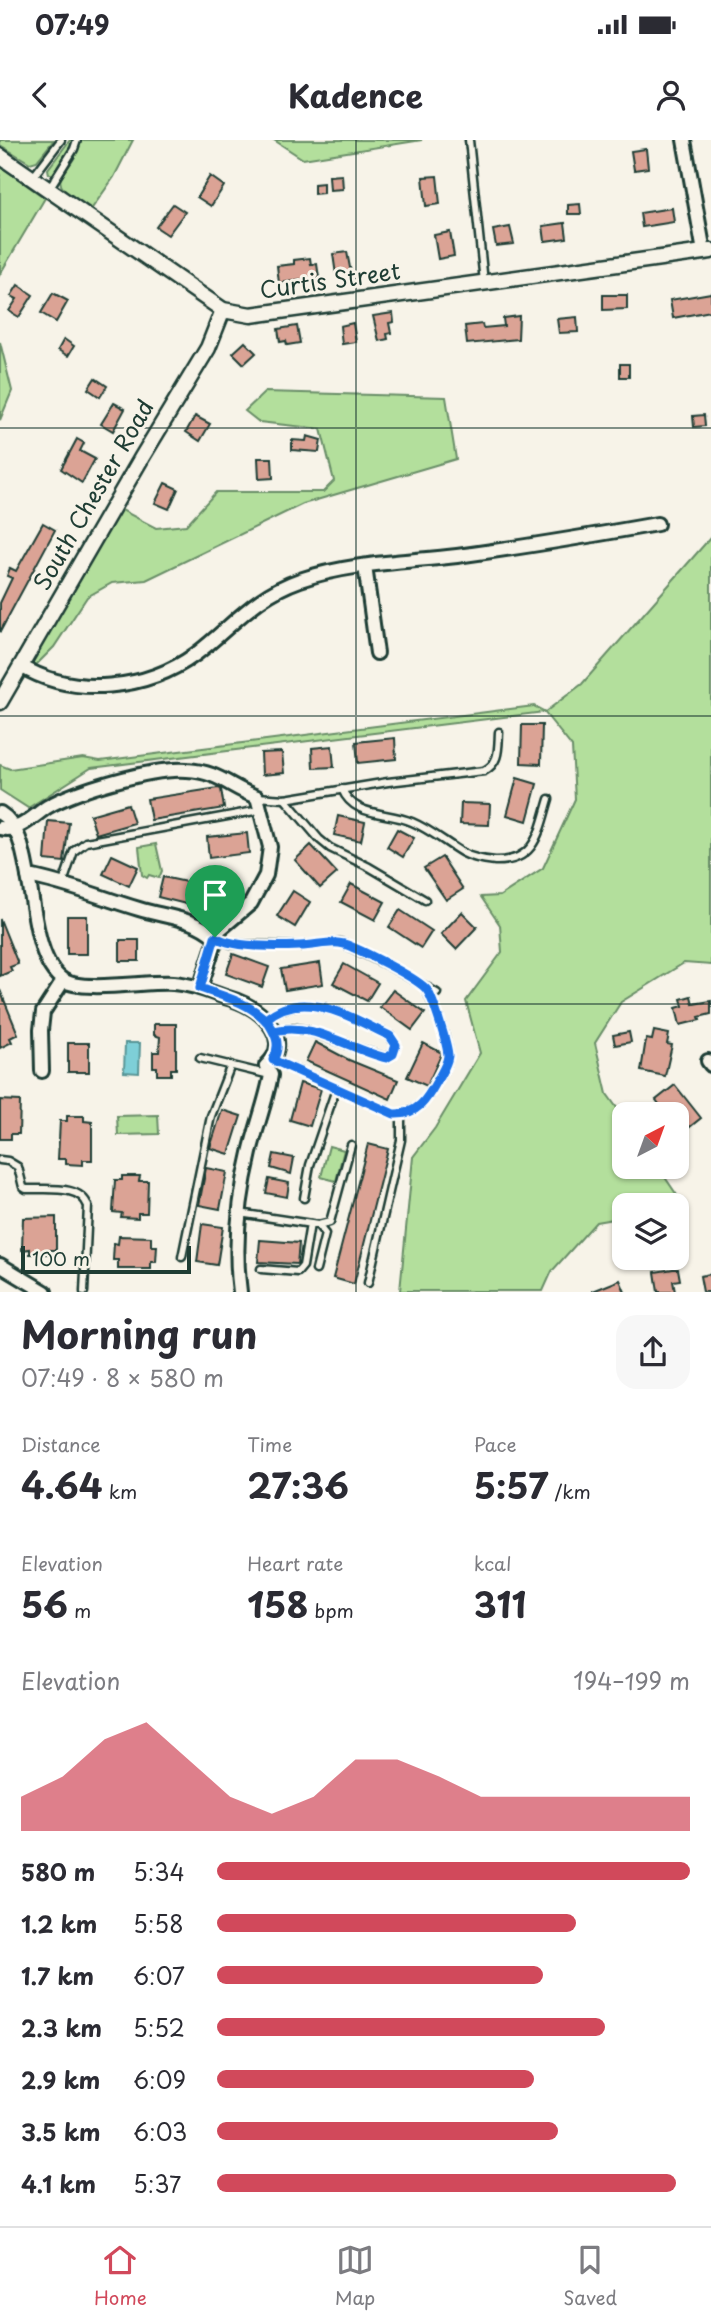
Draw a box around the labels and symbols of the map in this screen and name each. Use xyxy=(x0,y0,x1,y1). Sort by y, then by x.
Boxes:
street label: Curtis Street xyxy=(257,252,402,307)
street label: South Chester Road xyxy=(24,392,162,596)
pin xyxy=(185,865,245,937)
north arrow xyxy=(612,1102,690,1180)
scale bar xyxy=(21,1242,191,1274)

